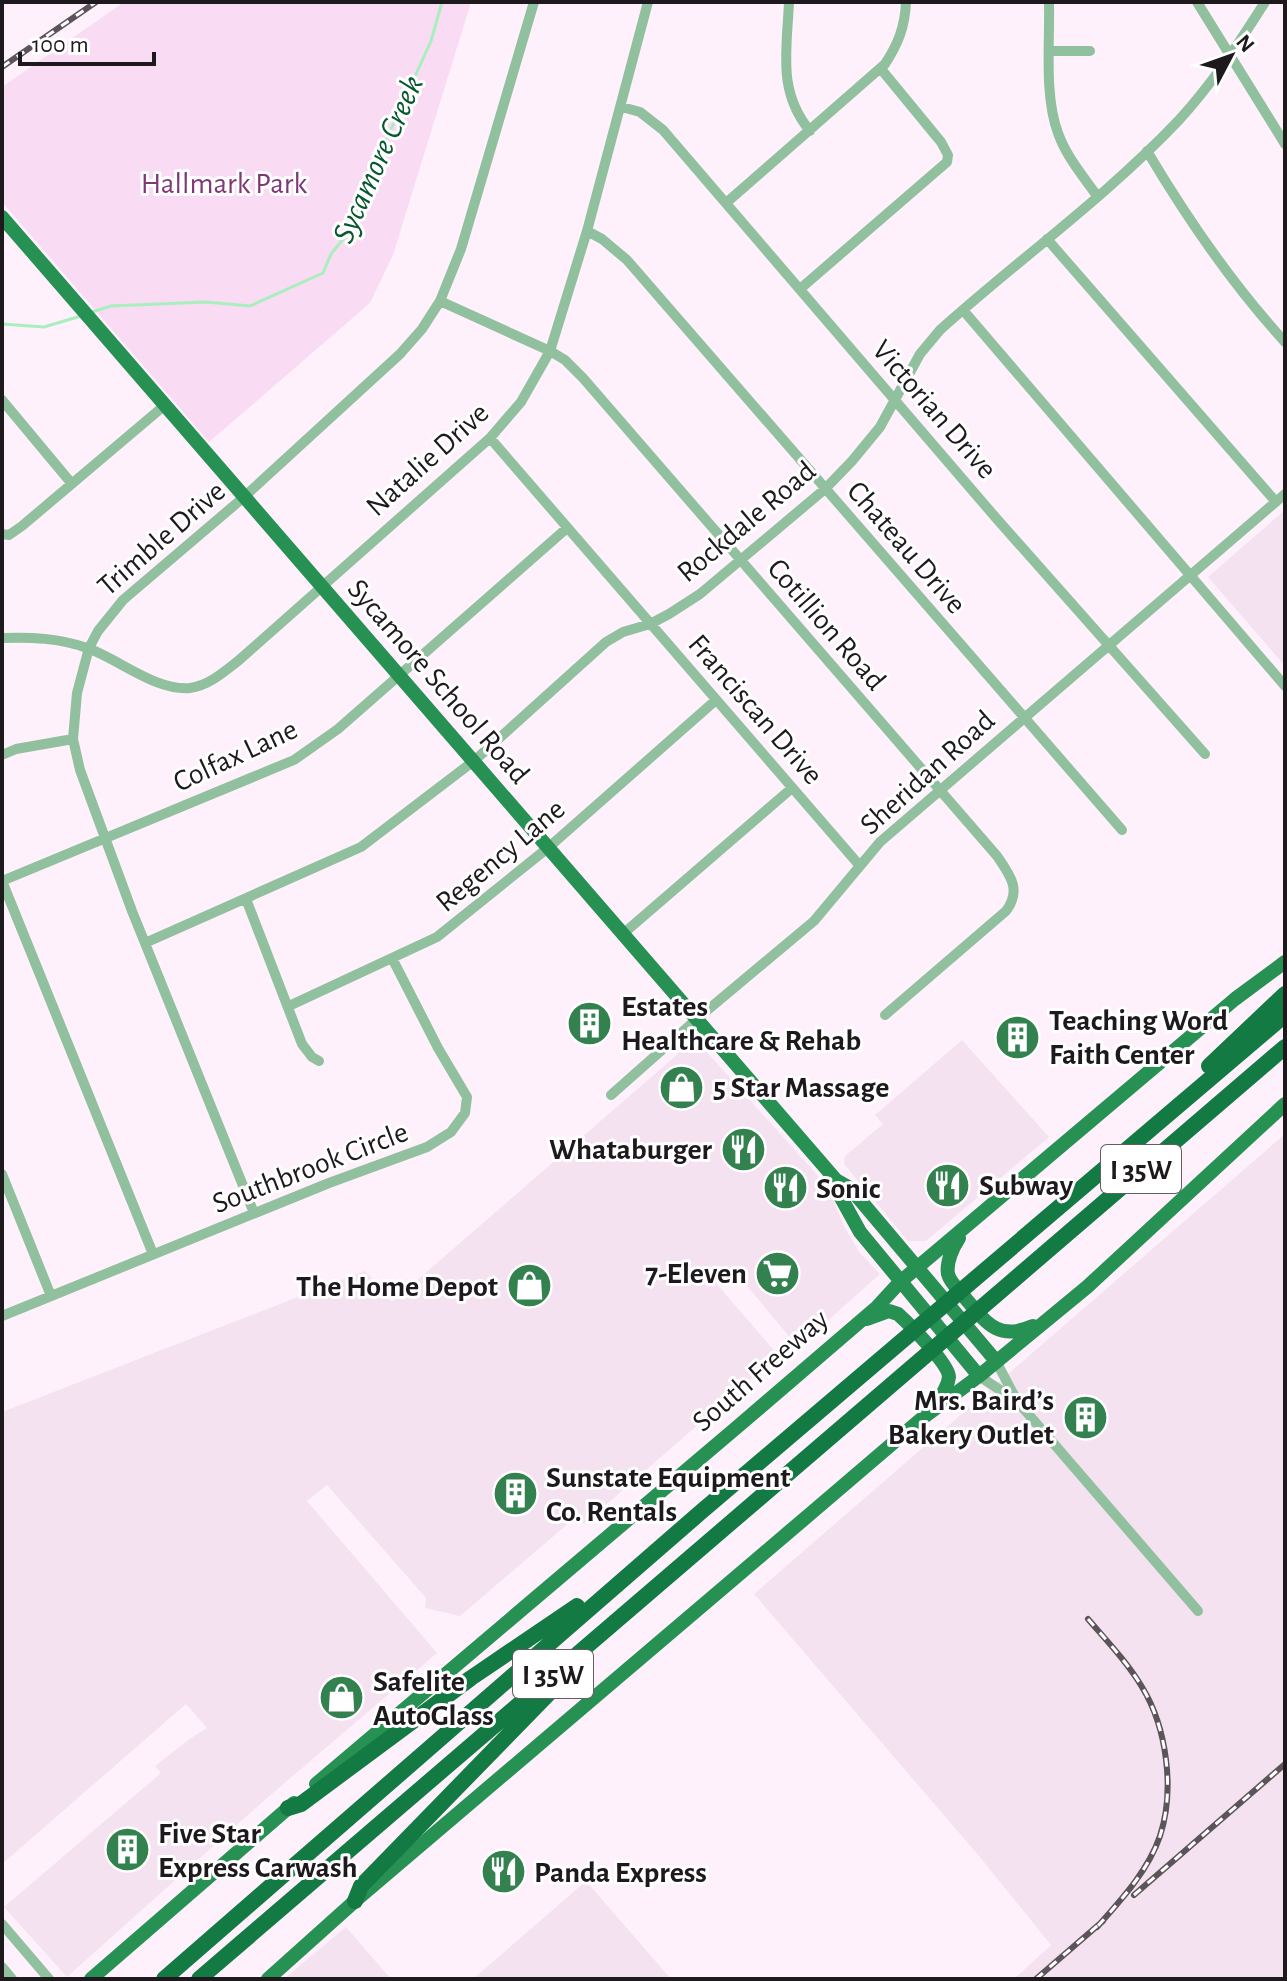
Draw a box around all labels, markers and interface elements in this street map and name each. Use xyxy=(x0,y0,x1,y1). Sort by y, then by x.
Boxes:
scale bar xyxy=(20,16,154,66)
north arrow xyxy=(1191,16,1271,96)
text: N xyxy=(1232,31,1259,57)
text: 100 m xyxy=(32,33,89,57)
water label: Sycamore Creek xyxy=(327,71,429,248)
park label: Hallmark Park xyxy=(141,169,307,199)
street label: Victorian Drive xyxy=(866,335,1002,485)
street label: Natalie Drive xyxy=(361,397,495,522)
street label: Rockdale Road xyxy=(672,456,822,588)
street label: Trimble Drive xyxy=(92,476,231,602)
street label: Chateau Drive xyxy=(841,476,972,620)
street label: Cotillion Road xyxy=(761,553,891,696)
street label: Sycamore School Road xyxy=(342,574,535,790)
street label: Franciscan Drive xyxy=(682,629,828,790)
street label: Sheridan Road xyxy=(855,705,1001,841)
street label: Colfax Lane xyxy=(169,714,302,798)
street label: Regency Lane xyxy=(431,794,571,918)
place label: Estates Healthcare & Rehab xyxy=(621,992,861,1056)
building icon: Estates Healthcare & Rehab xyxy=(566,999,614,1047)
place label: Teaching Word Faith Center xyxy=(1049,1006,1228,1070)
building icon: Teaching Word Faith Center xyxy=(994,1013,1042,1061)
shop icon: 5 Star Massage xyxy=(658,1063,706,1111)
place label: 5 Star Massage xyxy=(713,1073,889,1103)
street label: Southbrook Circle xyxy=(208,1117,412,1219)
restaurant icon: Whataburger xyxy=(719,1125,767,1173)
place label: Whataburger xyxy=(549,1135,713,1165)
road number: I 35W xyxy=(1101,1145,1181,1193)
restaurant icon: Subway xyxy=(924,1161,972,1209)
restaurant icon: Sonic xyxy=(761,1164,809,1212)
place label: Subway xyxy=(979,1171,1074,1201)
place label: Sonic xyxy=(816,1174,881,1204)
supermarket icon: 7-Eleven xyxy=(754,1249,802,1297)
place label: 7-Eleven xyxy=(645,1259,747,1289)
shop icon: The Home Depot xyxy=(505,1262,553,1310)
place label: The Home Depot xyxy=(296,1272,498,1302)
street label: South Freeway xyxy=(687,1304,834,1438)
place label: Mrs. Baird’s Bakery Outlet xyxy=(888,1386,1054,1450)
building icon: Mrs. Baird’s Bakery Outlet xyxy=(1061,1393,1109,1441)
place label: Sunstate Equipment Co. Rentals xyxy=(546,1463,790,1527)
building icon: Sunstate Equipment Co. Rentals xyxy=(491,1470,539,1518)
road number: I 35W xyxy=(513,1650,593,1698)
place label: Safelite AutoGlass xyxy=(373,1667,494,1731)
shop icon: Safelite AutoGlass xyxy=(318,1674,366,1722)
place label: Five Star Express Carwash xyxy=(158,1819,358,1883)
building icon: Five Star Express Carwash xyxy=(103,1826,151,1874)
restaurant icon: Panda Express xyxy=(479,1848,527,1896)
place label: Panda Express xyxy=(534,1858,707,1888)

